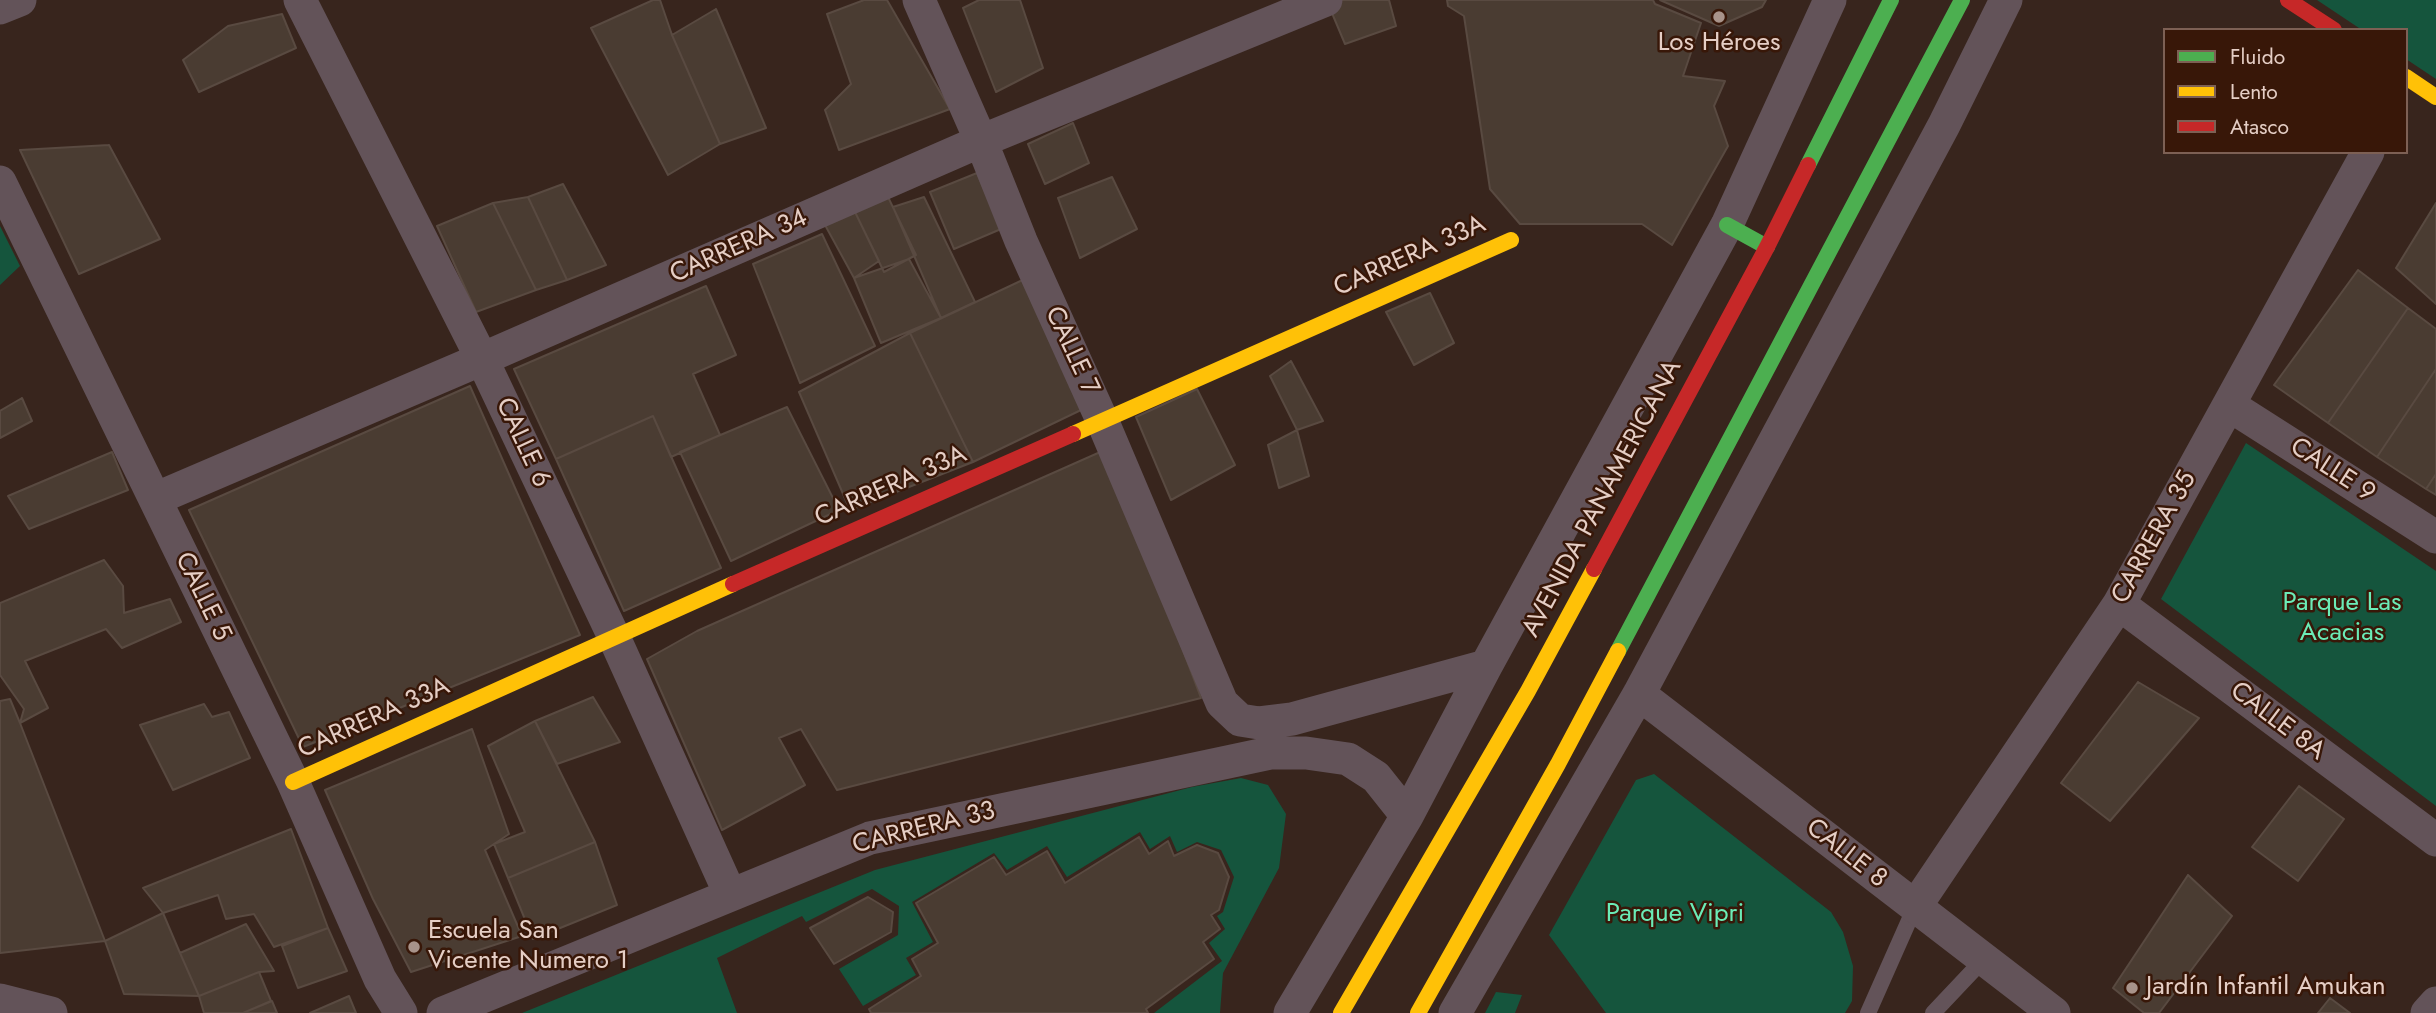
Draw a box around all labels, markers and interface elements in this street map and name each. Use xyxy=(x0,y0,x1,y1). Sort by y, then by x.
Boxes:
marker: Los Héroes xyxy=(1711,9,1727,25)
place label: Los Héroes xyxy=(1658,28,1780,60)
legend xyxy=(2163,28,2408,154)
text: Fluido xyxy=(2230,42,2285,72)
text: Lento xyxy=(2230,77,2278,107)
text: Atasco xyxy=(2230,112,2289,142)
street label: CARRERA 34 xyxy=(666,203,812,291)
street label: CARRERA 33A xyxy=(1329,210,1491,304)
street label: CALLE 7 xyxy=(1037,302,1105,400)
street label: AVENIDA PANAMERICANA xyxy=(1517,355,1689,643)
street label: CALLE 6 xyxy=(488,393,556,493)
street label: CALLE 9 xyxy=(2284,432,2380,510)
street label: CARRERA 33A xyxy=(810,440,972,534)
street label: CARRERA 35 xyxy=(2106,466,2204,610)
street label: CALLE 5 xyxy=(167,548,237,646)
park label: Parque Las Acacias xyxy=(2283,588,2401,650)
street label: CARRERA 33A xyxy=(293,672,455,766)
street label: CALLE 8A xyxy=(2223,676,2331,768)
street label: CARRERA 33 xyxy=(849,796,999,862)
street label: CALLE 8 xyxy=(1799,813,1893,895)
park label: Parque Vipri xyxy=(1606,899,1744,931)
place label: Escuela San Vicente Numero 1 xyxy=(428,916,629,978)
marker: Escuela San Vicente Numero 1 xyxy=(406,939,422,955)
place label: Jardín Infantil Amukan xyxy=(2146,972,2386,1004)
marker: Jardín Infantil Amukan xyxy=(2124,980,2140,996)

